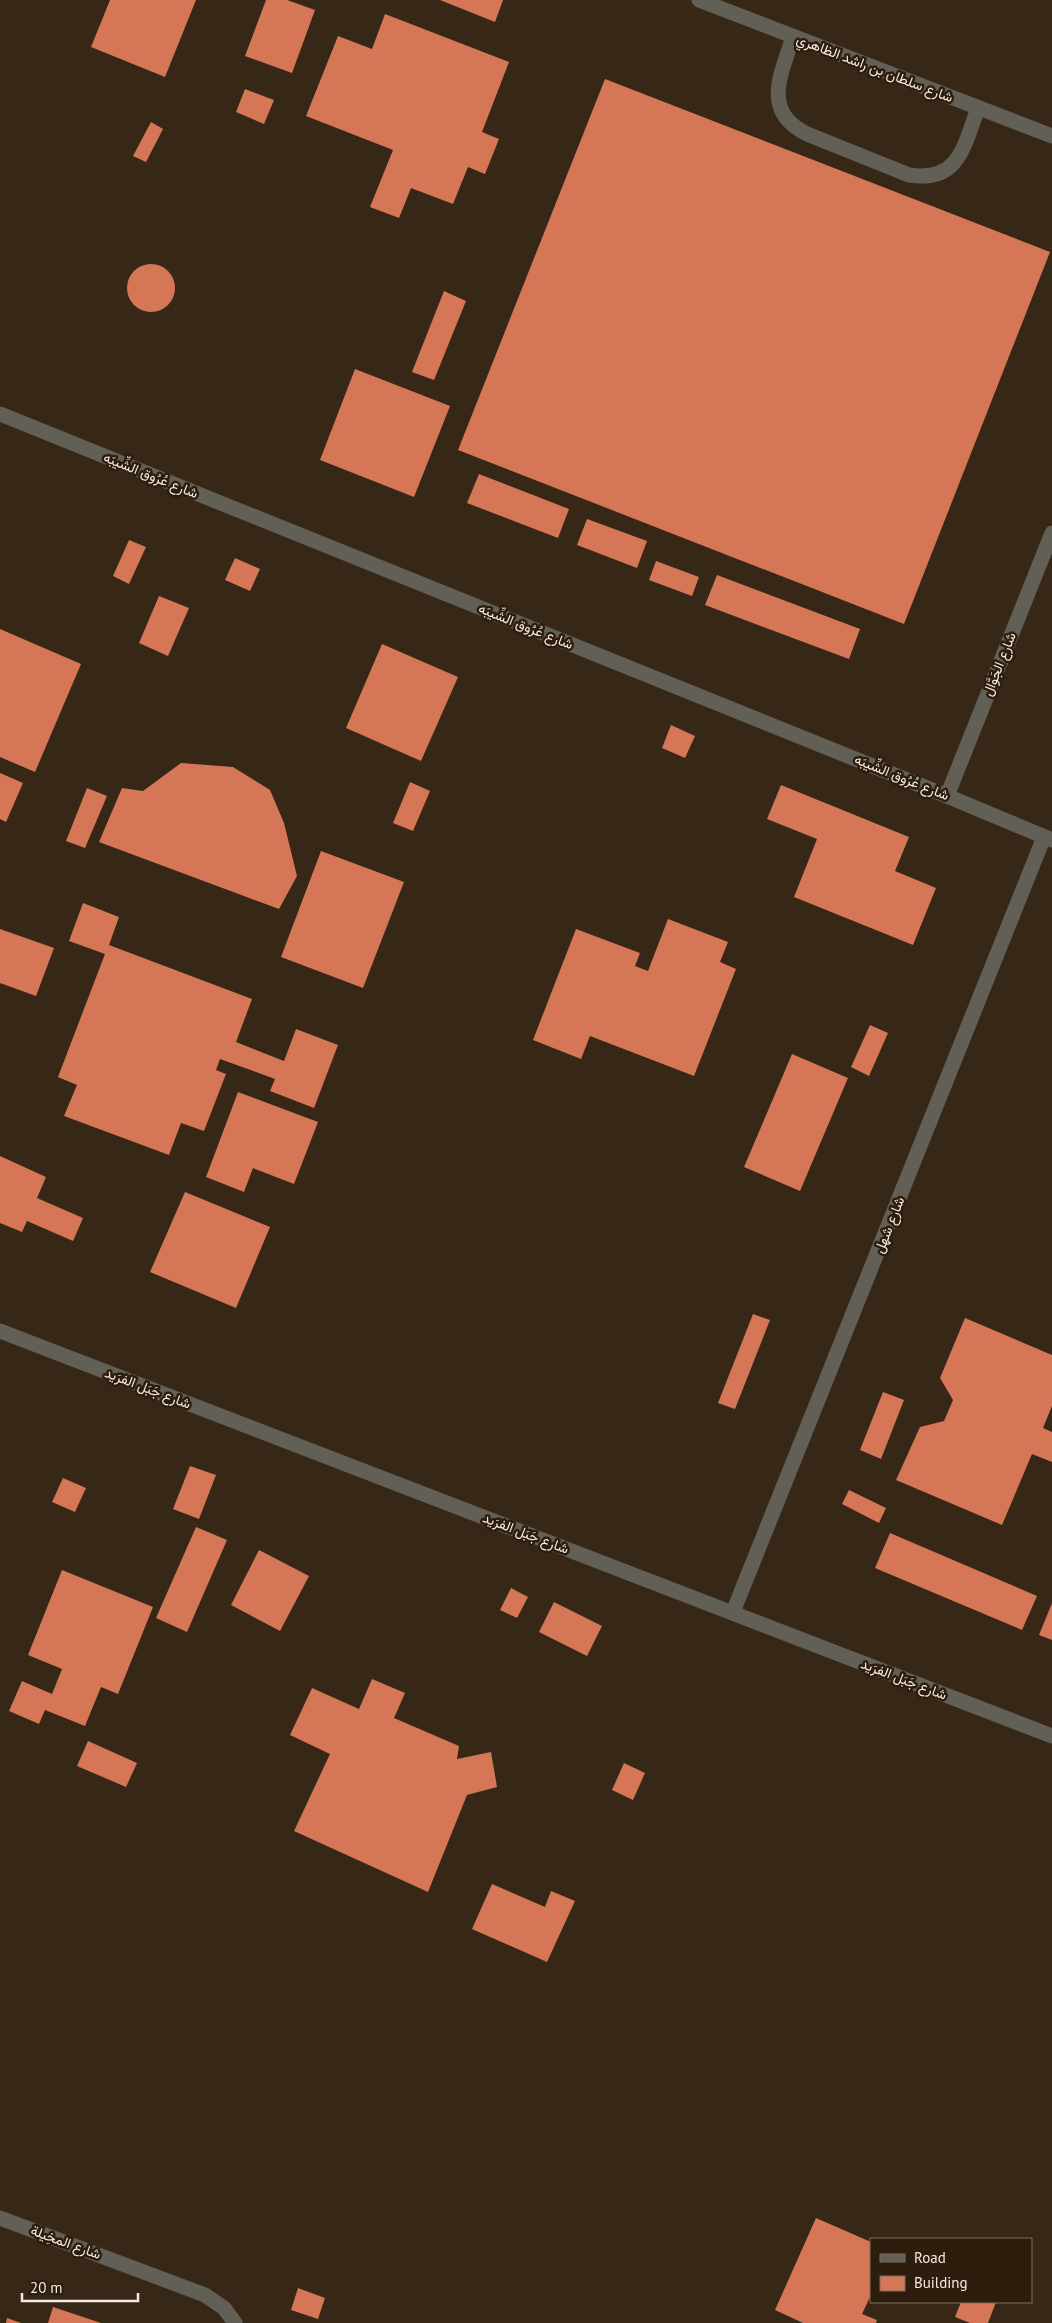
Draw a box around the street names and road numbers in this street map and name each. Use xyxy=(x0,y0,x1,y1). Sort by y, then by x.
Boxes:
street label: شارع سلطان بن راشد الظاهري xyxy=(793,30,956,109)
street label: شارع عُرُوق الشِّيبَه xyxy=(100,448,201,504)
street label: شارع عُرُوق الشِّيبَه xyxy=(475,599,576,655)
street label: شارع الجَوَّال xyxy=(978,629,1022,699)
street label: شارع عُرُوق الشِّيبَه xyxy=(851,750,952,806)
street label: شارع شهل xyxy=(870,1194,910,1257)
street label: شارع جَبَل الفرَيد xyxy=(102,1363,194,1415)
street label: شارع جَبَل الفرَيد xyxy=(480,1508,572,1560)
street label: شارع جَبَل الفرَيد xyxy=(858,1654,950,1706)
street label: شارع المخِيلة xyxy=(28,2221,104,2265)

